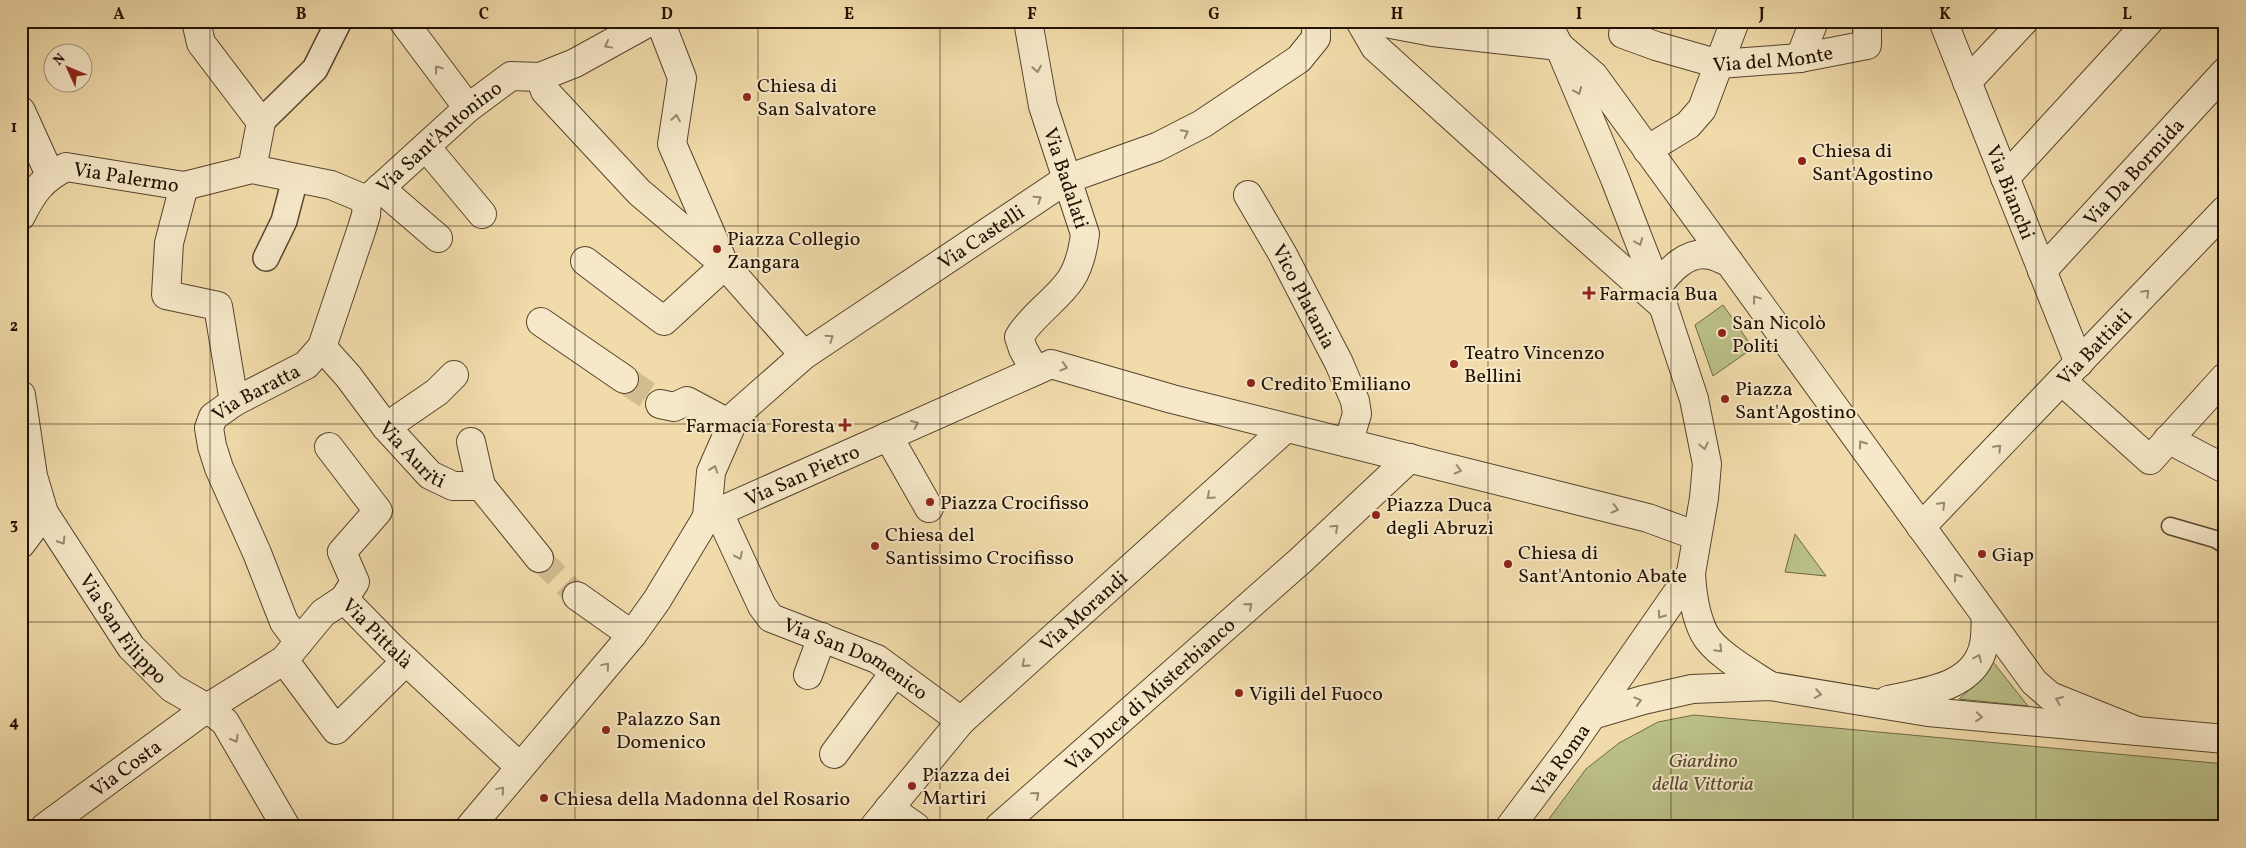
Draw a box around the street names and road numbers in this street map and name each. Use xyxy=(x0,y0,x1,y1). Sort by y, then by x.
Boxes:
street label: Via del Monte xyxy=(1712,40,1836,80)
street label: Via Sant'Antonino xyxy=(371,75,509,201)
street label: Via Da Bormida xyxy=(2078,113,2192,233)
street label: Via Badalati xyxy=(1035,124,1094,233)
street label: Via Bianchi xyxy=(1978,141,2041,244)
street label: Via Palermo xyxy=(71,156,181,201)
street label: Via Castelli xyxy=(933,199,1031,277)
street label: Vico Platania xyxy=(1264,240,1341,355)
street label: Via Battiati xyxy=(2052,303,2139,393)
street label: Via Baratta xyxy=(207,358,306,429)
street label: Via Auriti xyxy=(371,416,450,496)
street label: Via San Pietro xyxy=(741,439,865,514)
street label: Via Morandi xyxy=(1035,565,1135,659)
street label: Via San Filippo xyxy=(71,569,173,691)
street label: Via Pittalà xyxy=(335,593,418,676)
street label: Via San Domenico xyxy=(779,612,933,708)
street label: Via Duca di Misterbianco xyxy=(1060,612,1242,778)
street label: Via Roma xyxy=(1526,719,1598,803)
street label: Via Costa xyxy=(85,734,168,805)

